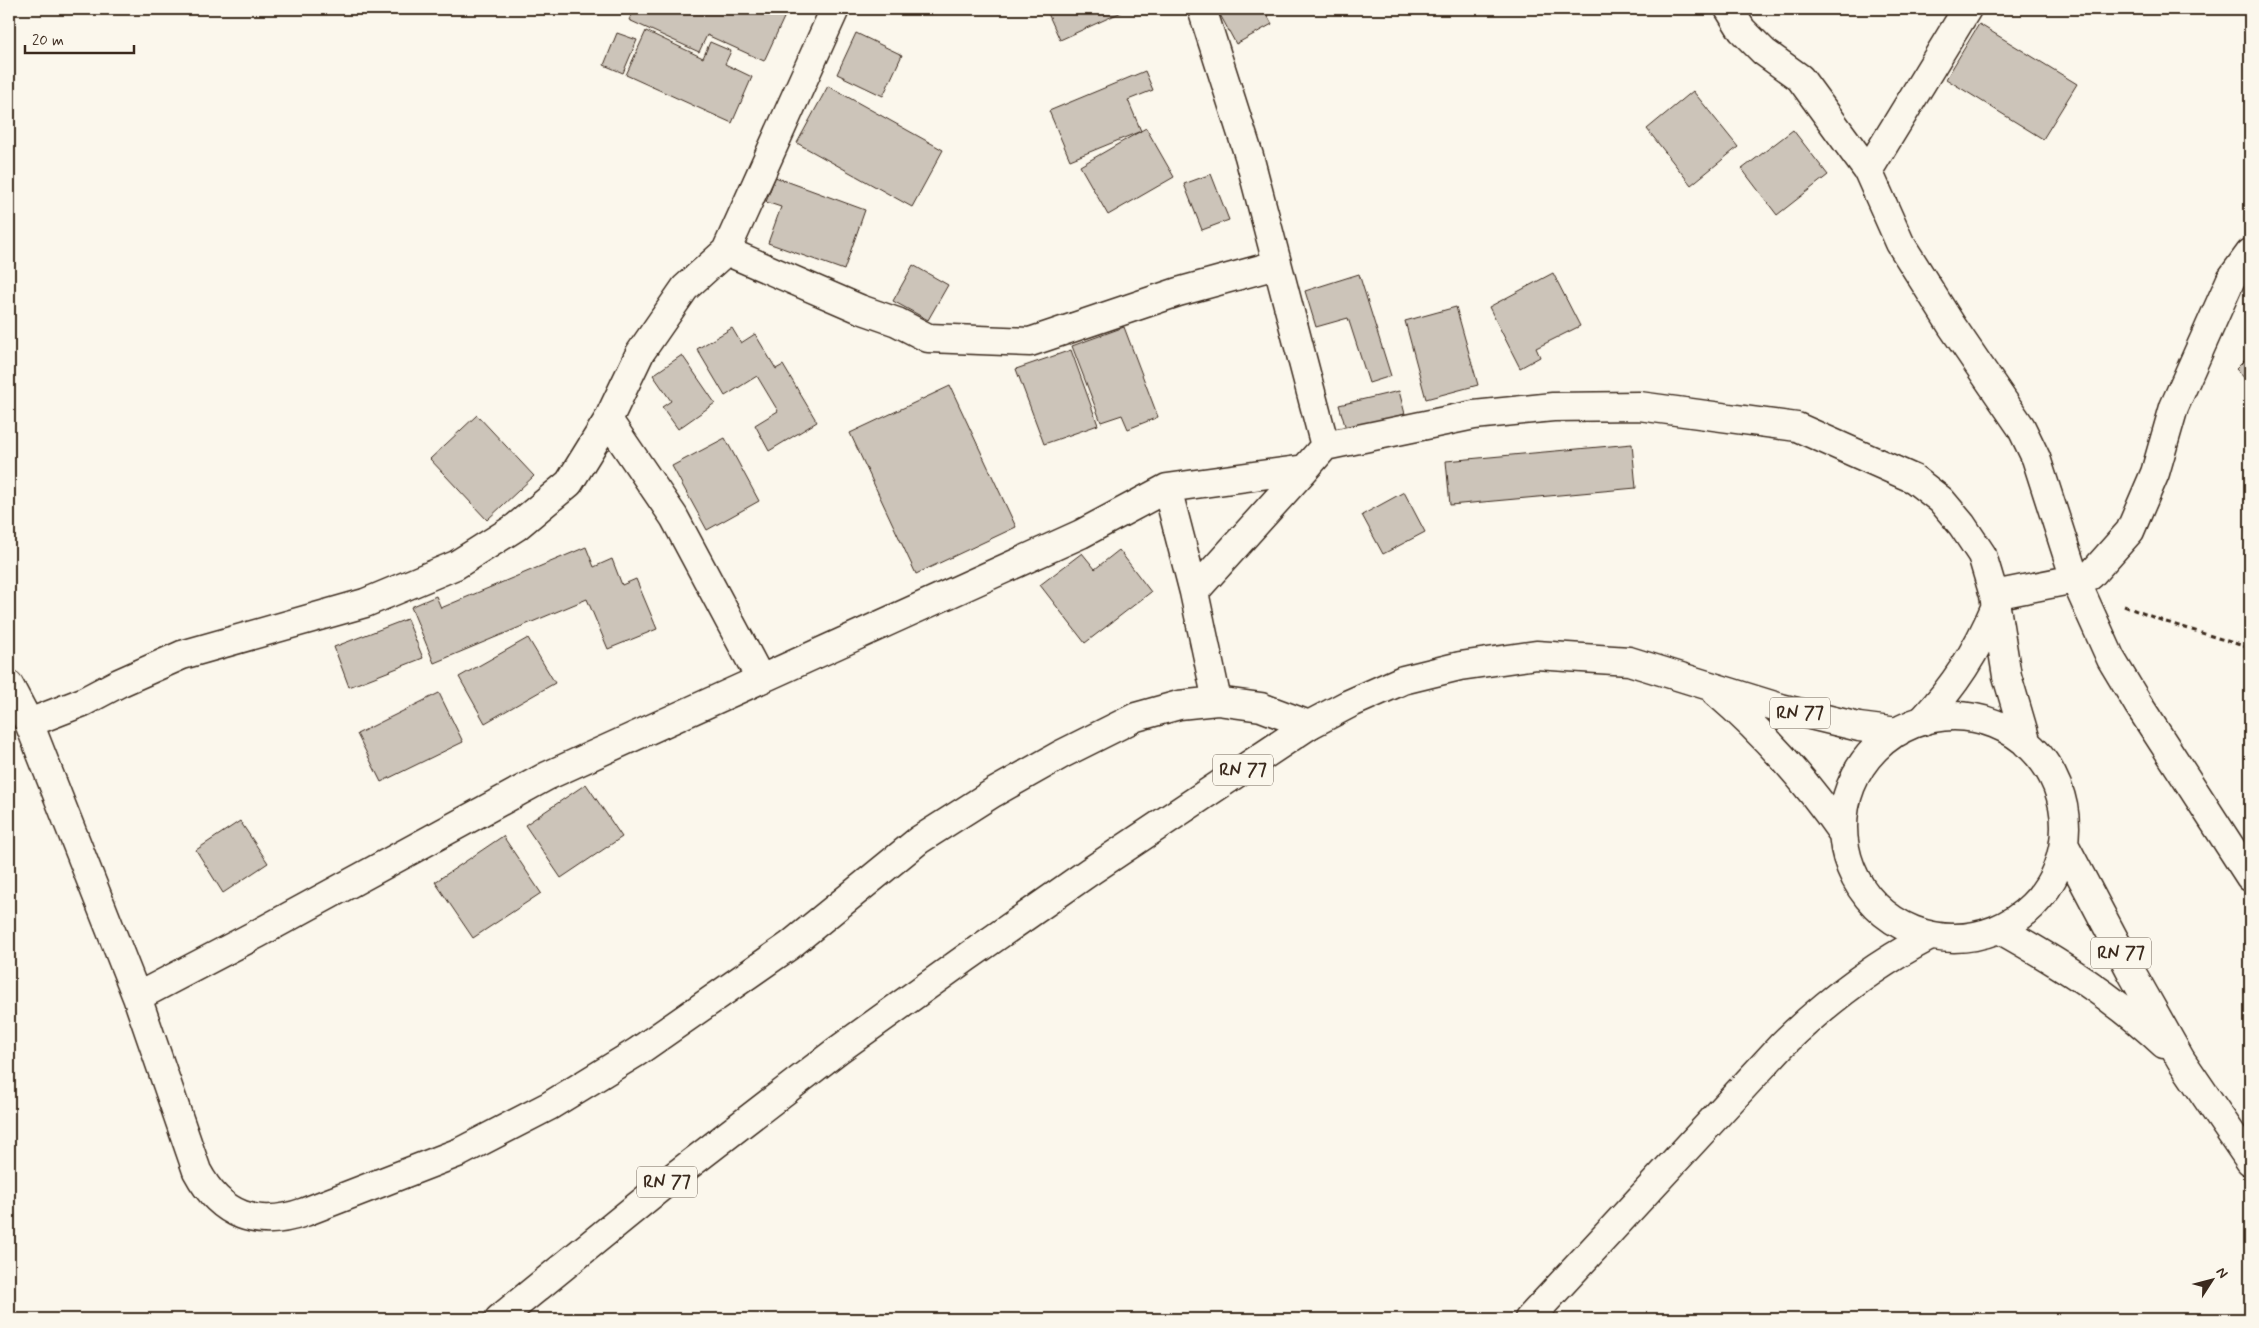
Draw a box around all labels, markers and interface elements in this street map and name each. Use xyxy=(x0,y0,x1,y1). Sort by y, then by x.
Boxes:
scale bar xyxy=(25,22,134,54)
text: 20 m xyxy=(32,31,64,51)
road number: RN 77 xyxy=(1770,698,1830,728)
road number: RN 77 xyxy=(1213,754,1273,786)
road number: RN 77 xyxy=(2091,938,2151,968)
road number: RN 77 xyxy=(637,1166,697,1198)
north arrow xyxy=(2186,1256,2236,1306)
text: N xyxy=(2212,1264,2232,1282)

